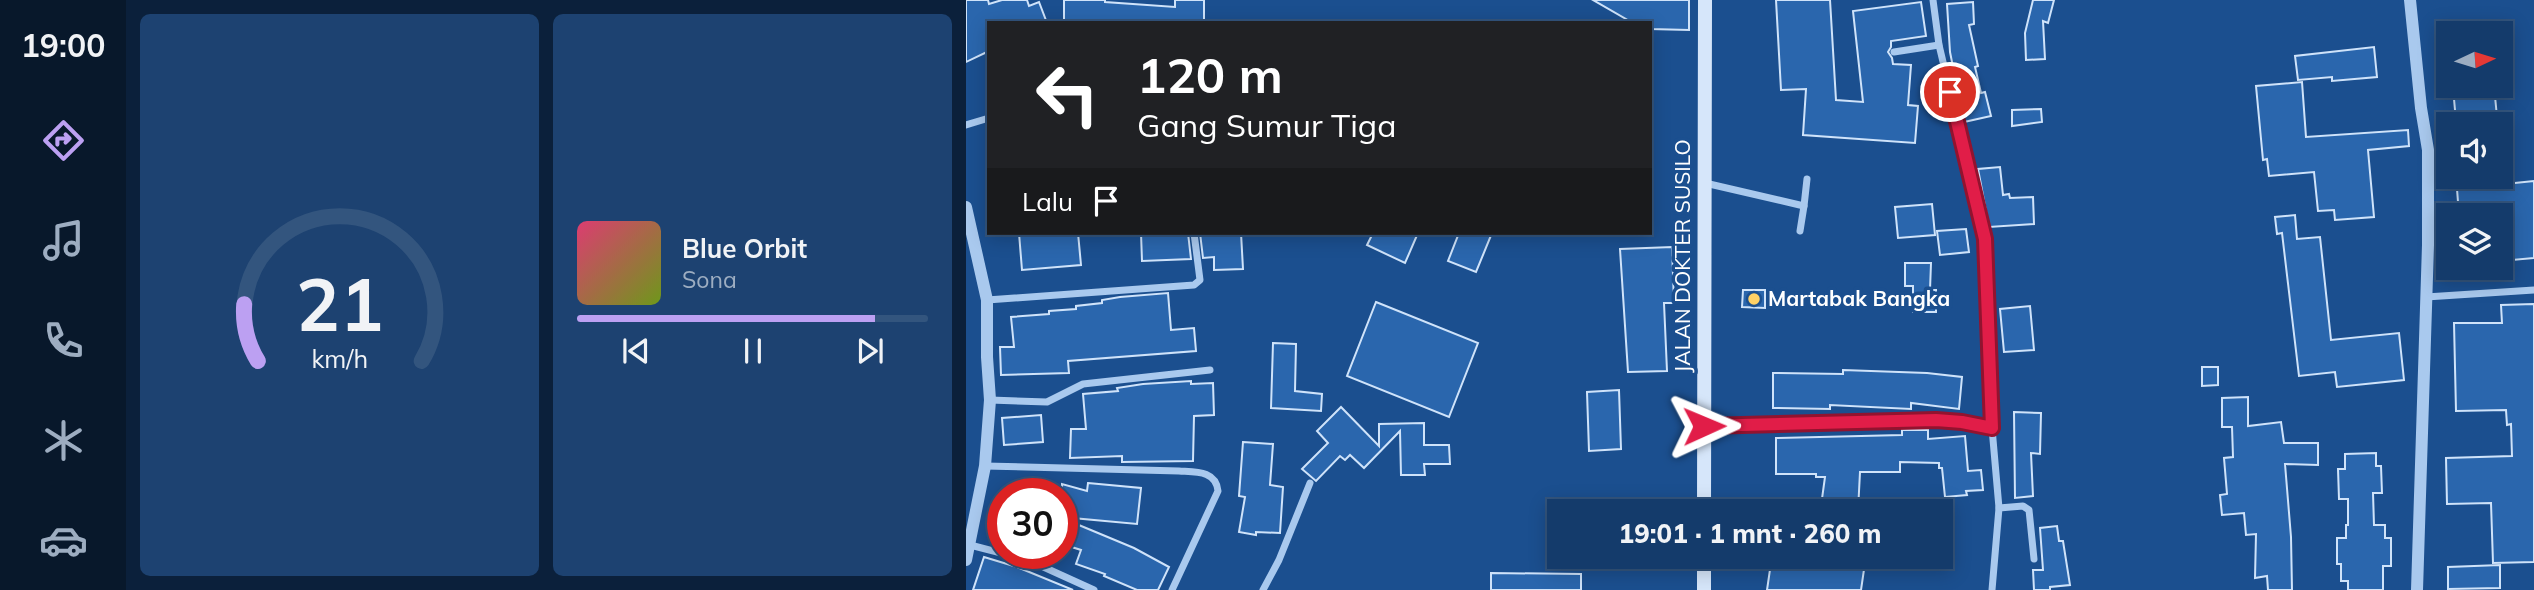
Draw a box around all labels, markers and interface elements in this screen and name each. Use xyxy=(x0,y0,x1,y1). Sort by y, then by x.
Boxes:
north arrow xyxy=(2436,21,2513,98)
map controls xyxy=(2436,21,2513,280)
text: 19:00 xyxy=(21,25,105,65)
text: 120 m xyxy=(1137,44,1283,105)
icon: left xyxy=(1022,49,1113,140)
pin xyxy=(1920,62,1980,122)
icon: arrive xyxy=(1931,73,1969,111)
text: Gang Sumur Tiga xyxy=(1137,105,1396,145)
button: sound xyxy=(2436,112,2513,189)
icon: directions xyxy=(39,116,88,165)
street label: JALAN DOKTER SUSILO xyxy=(1669,139,1695,373)
icon: arrive xyxy=(1087,182,1125,220)
text: Lalu xyxy=(1022,185,1073,218)
button: layers xyxy=(2436,203,2513,280)
icon: music xyxy=(39,216,88,265)
text: Blue Orbit xyxy=(682,232,807,265)
text: 21 xyxy=(296,258,383,349)
text: Sona xyxy=(682,265,737,294)
place label: Martabak Bangka xyxy=(1768,285,1950,311)
marker: Martabak Bangka xyxy=(1746,291,1762,307)
icon: phone xyxy=(39,316,88,365)
icon: previous xyxy=(617,332,655,370)
icon: pause xyxy=(734,332,772,370)
icon: next xyxy=(851,332,889,370)
text: km/h xyxy=(311,343,368,374)
position arrow xyxy=(1667,389,1741,463)
icon: climate xyxy=(39,416,88,465)
speed limit sign: 30 xyxy=(987,478,1078,569)
icon: car xyxy=(39,516,88,565)
text: 19:01 · 1 mnt · 260 m xyxy=(1619,517,1881,550)

